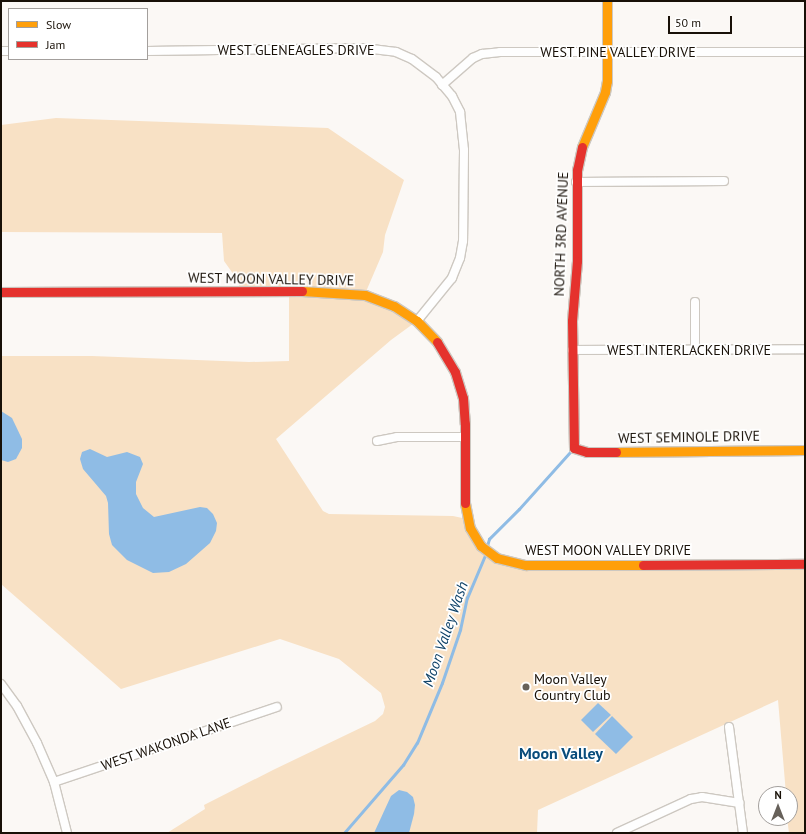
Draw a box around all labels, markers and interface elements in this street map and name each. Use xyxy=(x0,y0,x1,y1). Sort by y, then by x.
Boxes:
legend xyxy=(8,8,148,60)
scale bar xyxy=(670,8,734,34)
text: 50 m xyxy=(675,15,701,30)
text: Slow xyxy=(46,17,71,32)
text: Jam xyxy=(46,37,65,52)
street label: WEST GLENEAGLES DRIVE xyxy=(217,42,375,58)
street label: WEST PINE VALLEY DRIVE xyxy=(540,44,696,60)
street label: NORTH 3RD AVENUE xyxy=(550,171,572,297)
street label: WEST MOON VALLEY DRIVE xyxy=(187,269,355,289)
street label: WEST INTERLACKEN DRIVE xyxy=(607,342,771,358)
street label: WEST SEMINOLE DRIVE xyxy=(618,427,760,447)
street label: WEST MOON VALLEY DRIVE xyxy=(524,542,692,558)
water label: Moon Valley Wash xyxy=(418,578,472,690)
place label: Moon Valley Country Club xyxy=(534,671,611,704)
marker: Moon Valley Country Club xyxy=(521,682,531,692)
street label: WEST WAKONDA LANE xyxy=(98,714,234,774)
district label: Moon Valley xyxy=(519,743,603,763)
north arrow xyxy=(758,786,798,826)
text: N xyxy=(774,788,782,802)

